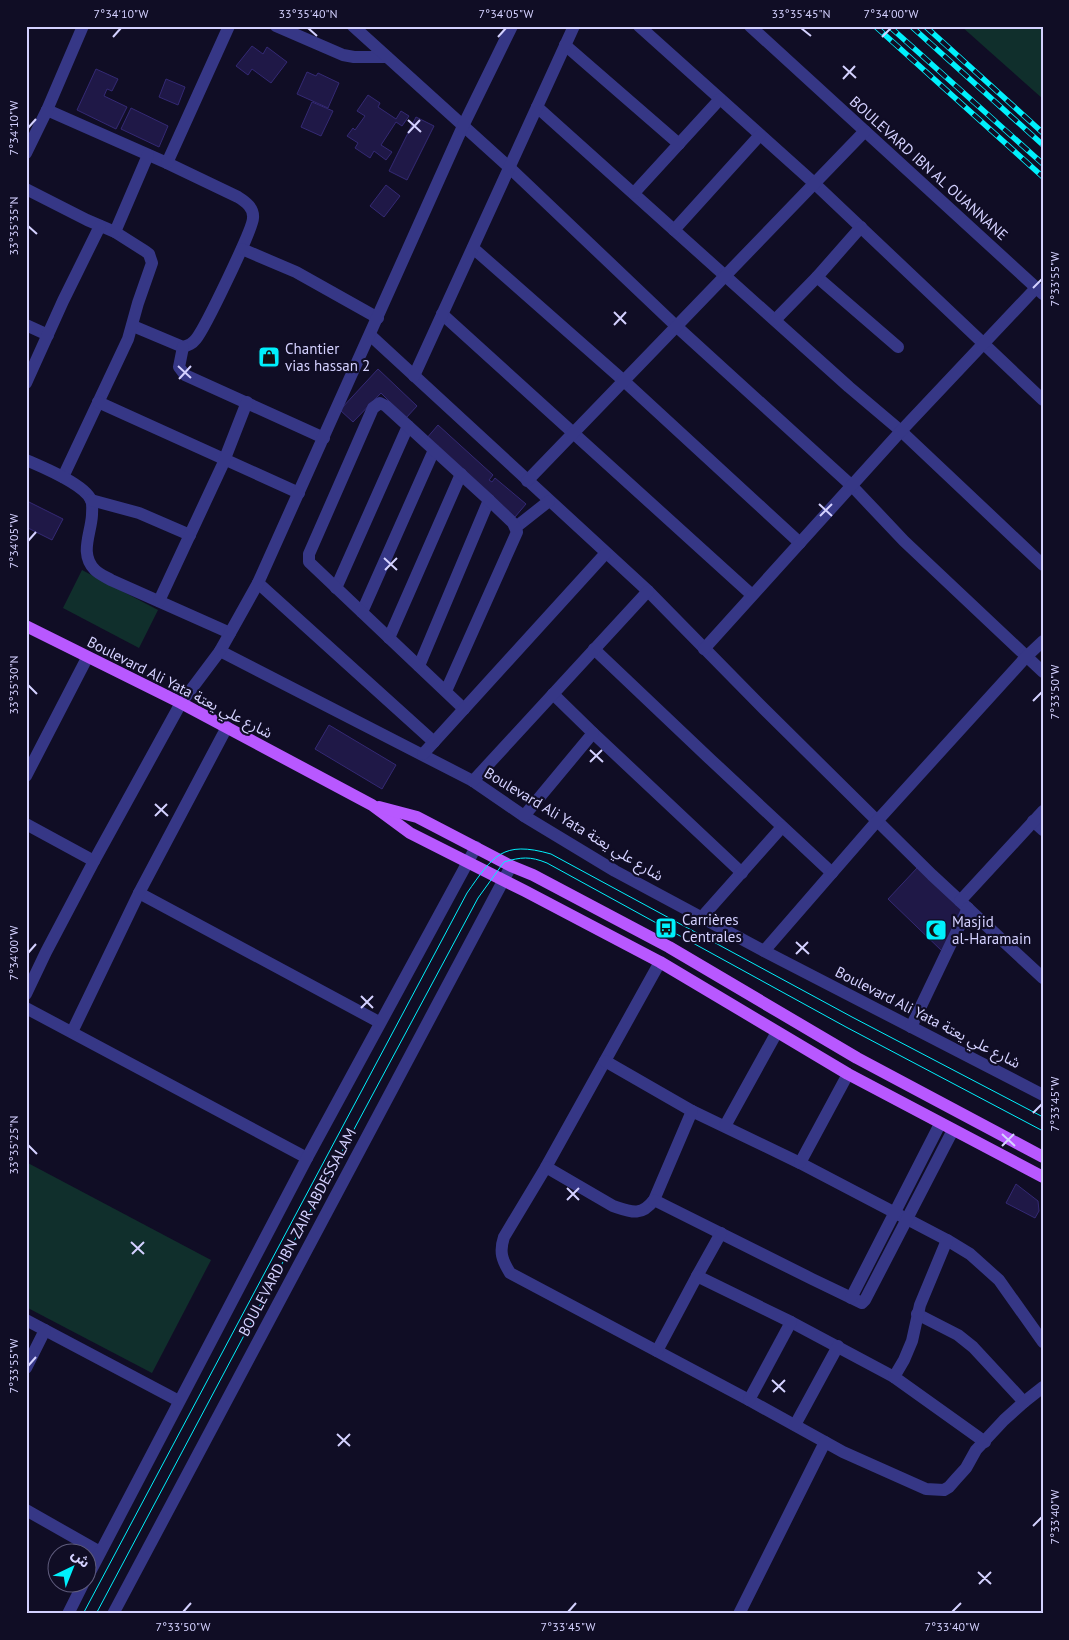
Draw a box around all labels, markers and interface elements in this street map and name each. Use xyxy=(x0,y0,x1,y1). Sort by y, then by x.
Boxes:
text: 7°34'10"W xyxy=(94,6,148,21)
text: 33°35'40"N xyxy=(278,6,338,21)
text: 7°34'05"W xyxy=(479,6,533,21)
text: 33°35'45"N xyxy=(771,6,831,21)
text: 7°34'00"W xyxy=(864,6,918,21)
street label: BOULEVARD IBN AL OUANNANE xyxy=(846,92,1012,244)
text: 7°34'10"W xyxy=(6,101,21,155)
text: 33°35'35"N xyxy=(6,196,21,256)
text: 7°33'55"W xyxy=(1047,252,1062,306)
place label: Chantier vias hassan 2 xyxy=(285,339,370,375)
shop icon: Chantier vias hassan 2 xyxy=(257,345,281,369)
text: 7°34'05"W xyxy=(6,514,21,568)
street label: Boulevard Ali Yata شارع علي يعتة xyxy=(83,632,276,745)
text: 33°35'30"N xyxy=(6,655,21,715)
text: 7°33'50"W xyxy=(1047,665,1062,719)
street label: Boulevard Ali Yata شارع علي يعتة xyxy=(480,763,667,888)
place label: Carrières Centrales xyxy=(682,910,742,946)
place label: Masjid al-Haramain xyxy=(952,912,1031,948)
bus stop icon: Carrières Centrales xyxy=(654,916,678,940)
mosque icon: Masjid al-Haramain xyxy=(924,918,948,942)
text: 7°34'00"W xyxy=(6,926,21,980)
street label: Boulevard Ali Yata شارع علي يعتة xyxy=(831,962,1024,1075)
text: 7°33'45"W xyxy=(1047,1077,1062,1131)
text: 33°35'25"N xyxy=(6,1115,21,1175)
street label: BOULEVARD IBN ZAIR ABDESSALAM xyxy=(234,1125,360,1339)
text: 7°33'55"W xyxy=(6,1339,21,1393)
text: 7°33'40"W xyxy=(1047,1490,1062,1544)
north arrow xyxy=(48,1542,98,1592)
text: ش xyxy=(68,1545,94,1572)
text: 7°33'50"W xyxy=(156,1619,210,1634)
text: 7°33'45"W xyxy=(541,1619,595,1634)
text: 7°33'40"W xyxy=(925,1619,979,1634)

